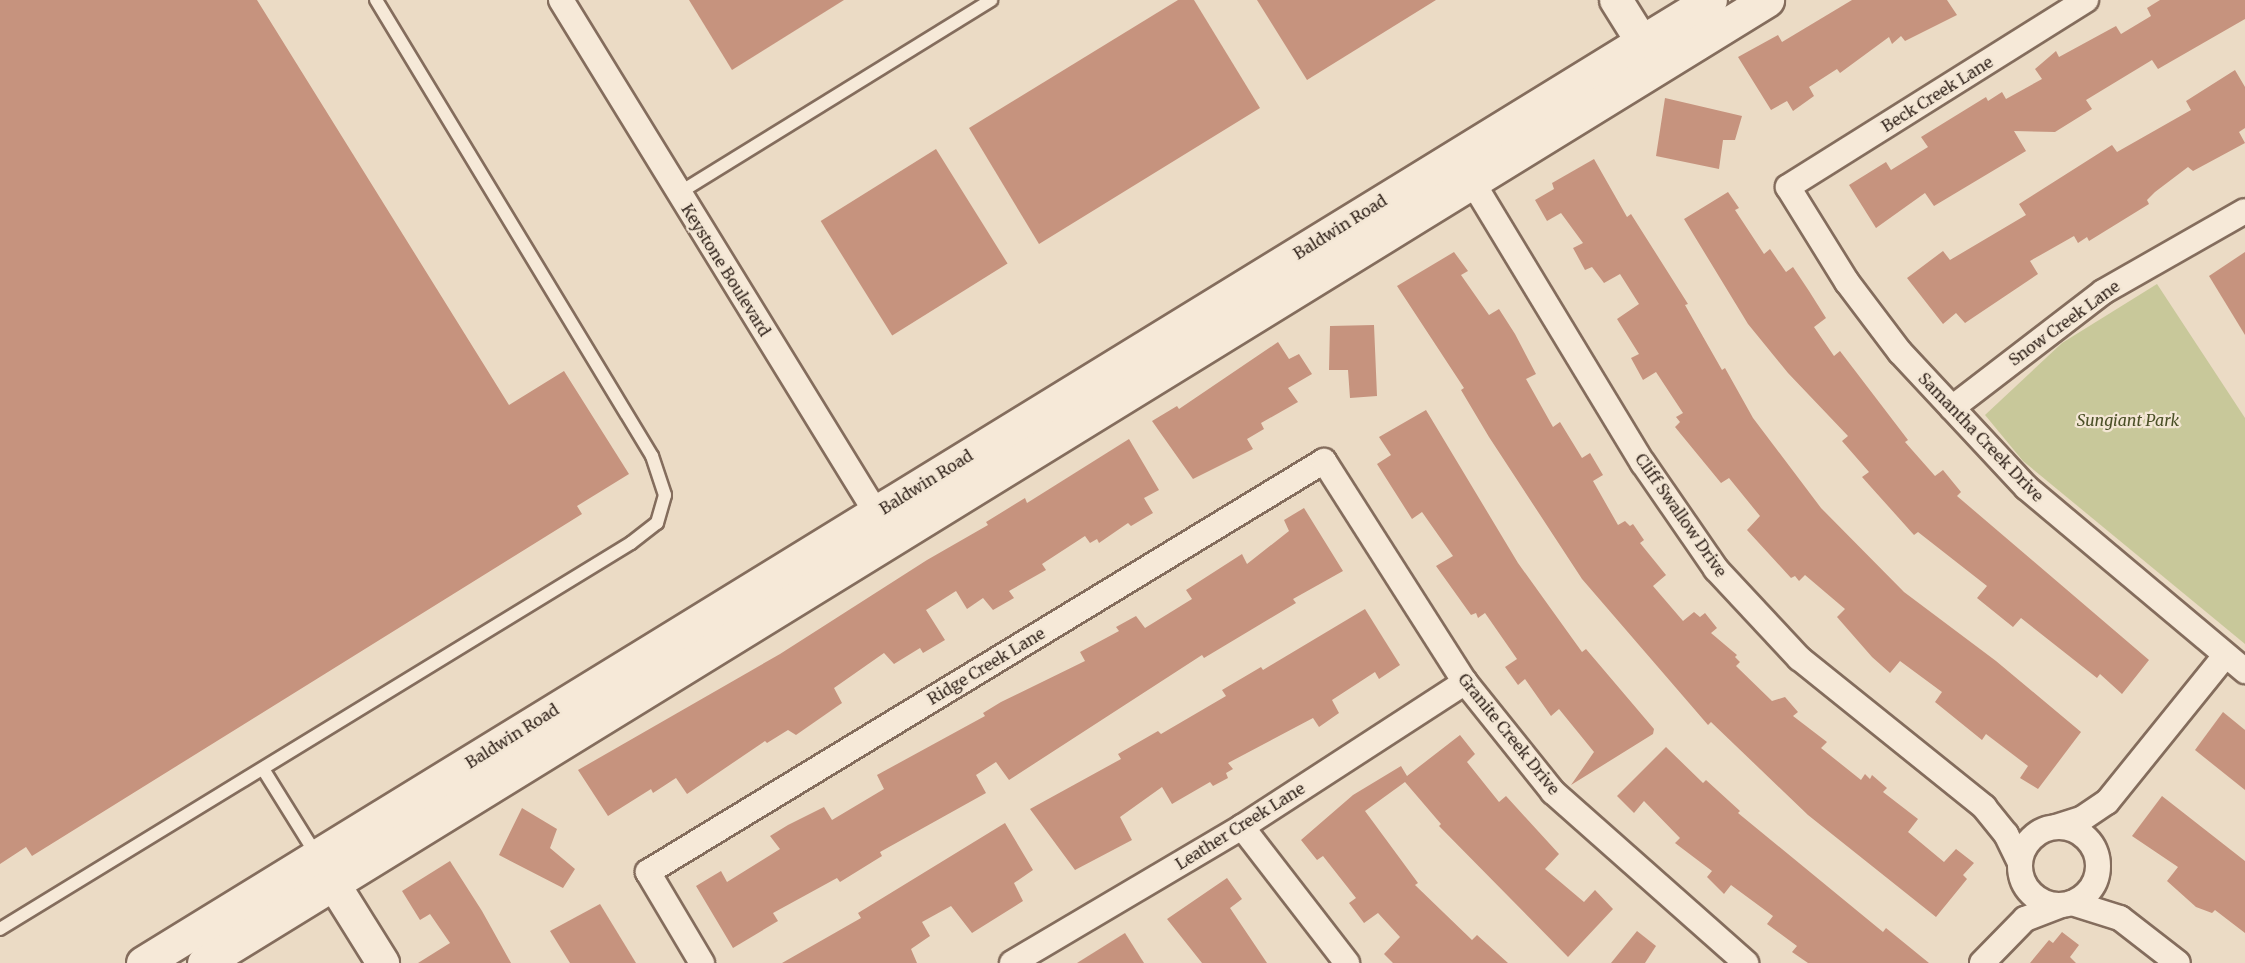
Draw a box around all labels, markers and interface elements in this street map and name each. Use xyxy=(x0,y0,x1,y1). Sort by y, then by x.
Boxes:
street label: Beck Creek Lane xyxy=(1878,52,1996,136)
street label: Baldwin Road xyxy=(1290,191,1390,263)
street label: Keystone Boulevard xyxy=(677,200,775,340)
street label: Snow Creek Lane xyxy=(2005,276,2123,370)
street label: Samantha Creek Drive xyxy=(1914,369,2048,505)
park label: Sungiant Park xyxy=(2077,410,2179,430)
street label: Baldwin Road xyxy=(876,446,976,518)
street label: Cliff Swallow Drive xyxy=(1631,450,1731,580)
street label: Ridge Creek Lane xyxy=(924,623,1048,709)
street label: Granite Creek Drive xyxy=(1454,670,1564,798)
street label: Baldwin Road xyxy=(462,700,562,772)
street label: Leather Creek Lane xyxy=(1172,778,1308,874)

